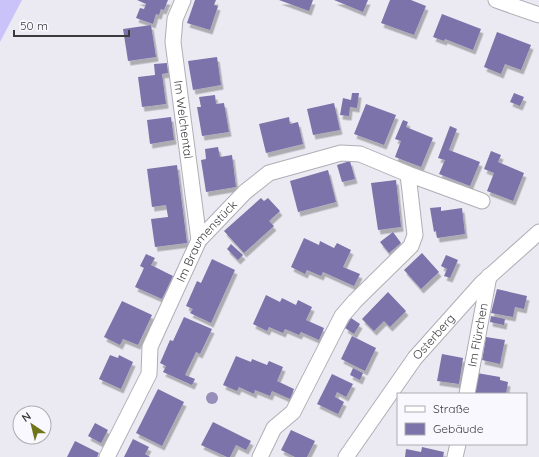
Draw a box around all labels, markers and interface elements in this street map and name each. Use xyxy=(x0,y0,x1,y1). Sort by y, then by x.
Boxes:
scale bar xyxy=(14,12,129,38)
text: 50 m xyxy=(20,18,48,33)
street label: Im Welchental xyxy=(171,79,196,160)
street label: Im Braumenstück xyxy=(173,197,240,284)
street label: Im Flürchen xyxy=(464,302,491,368)
street label: Osterberg xyxy=(409,311,458,363)
legend xyxy=(397,393,527,445)
text: Straße xyxy=(433,401,470,416)
north arrow xyxy=(12,405,52,445)
text: N xyxy=(19,409,34,425)
text: Gebäude xyxy=(433,421,484,436)

